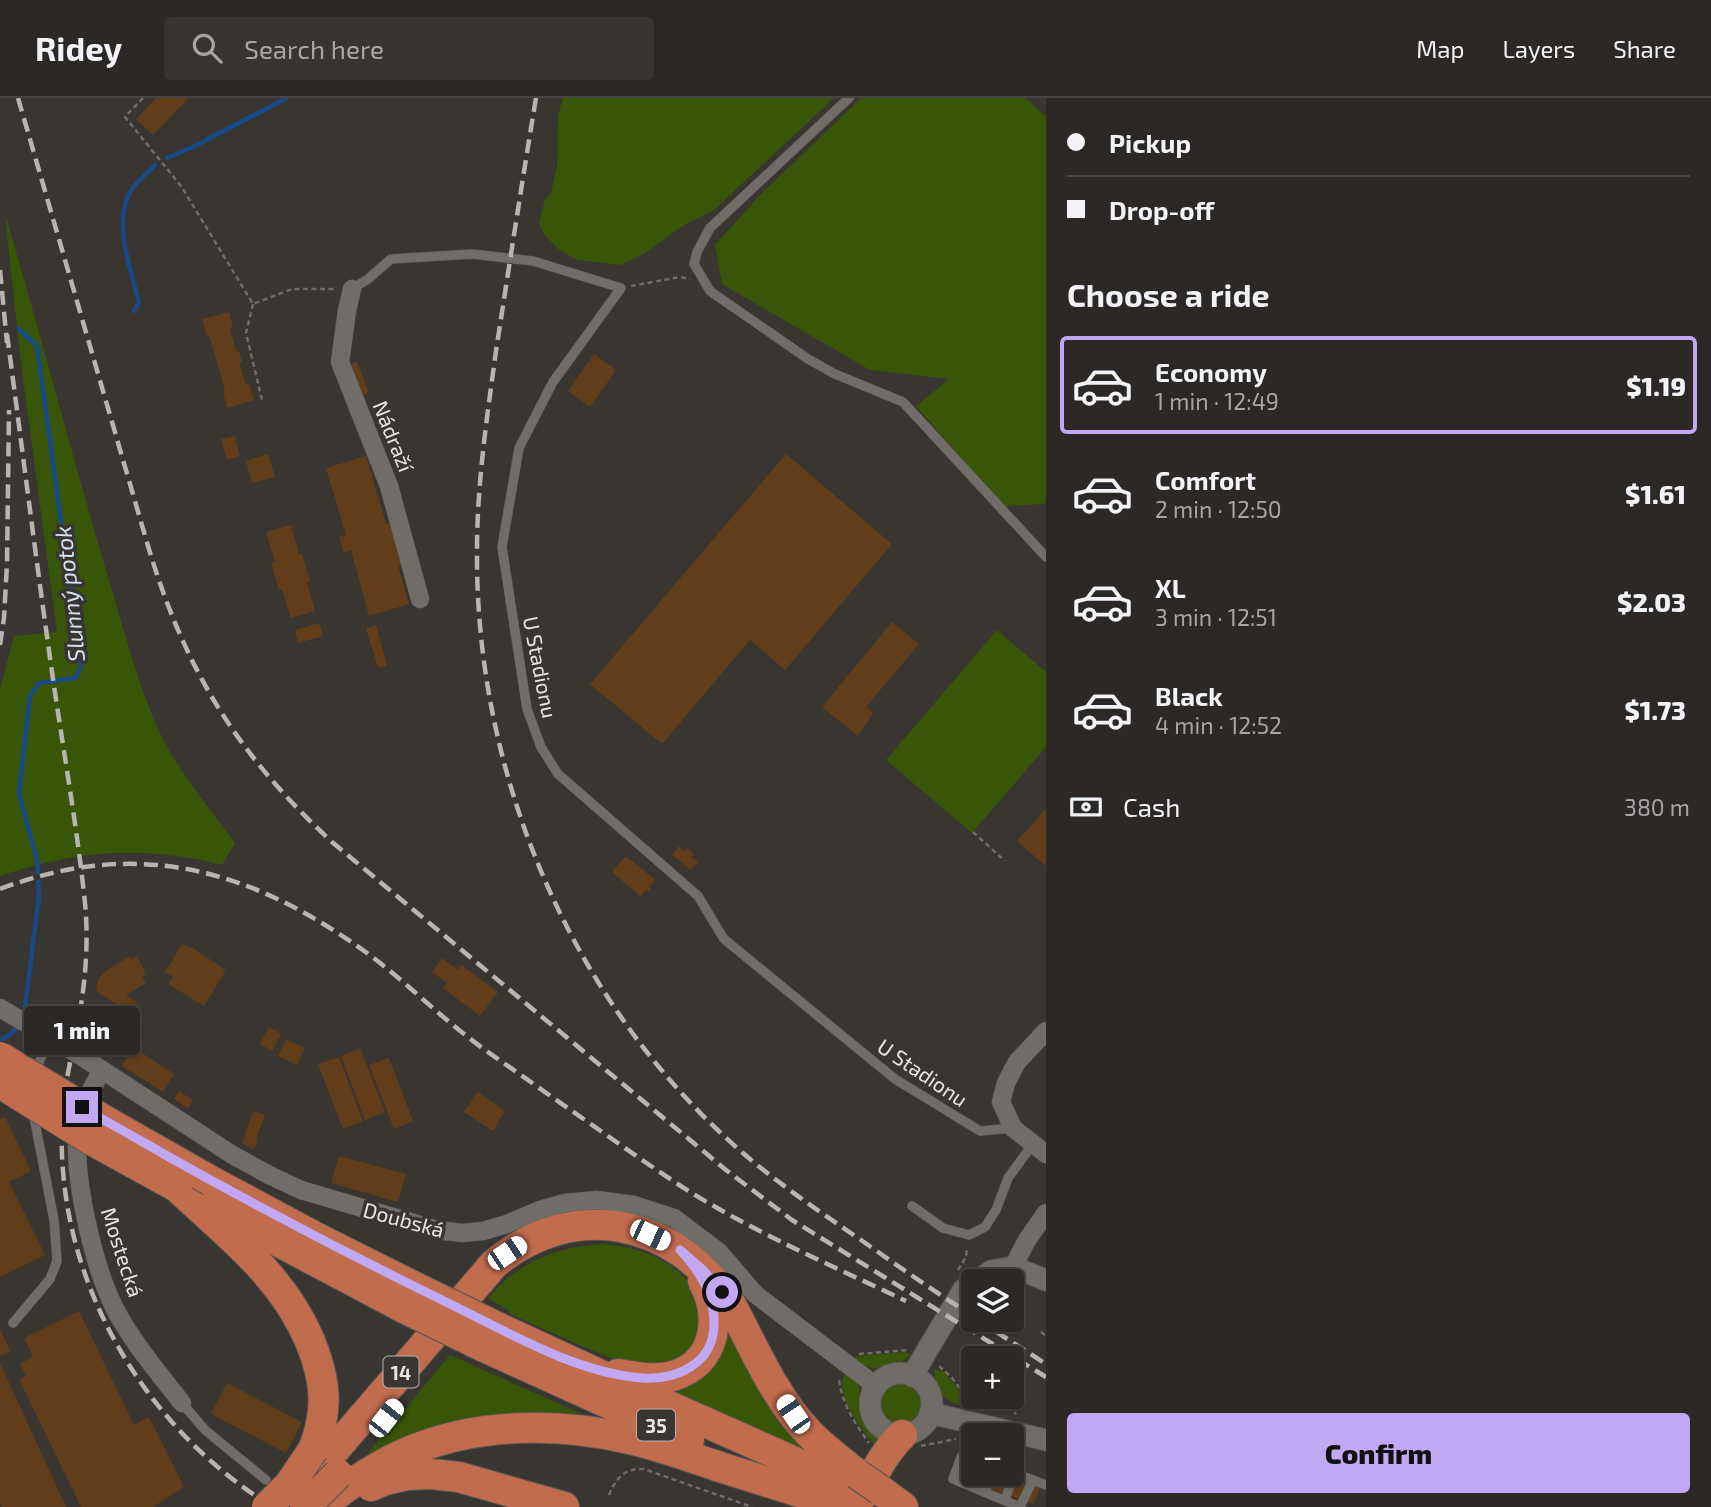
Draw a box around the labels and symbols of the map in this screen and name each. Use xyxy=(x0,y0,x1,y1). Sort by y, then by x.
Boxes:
street label: Nádraží xyxy=(369,397,420,476)
water label: Slunný potok xyxy=(48,525,90,663)
street label: U Stadionu xyxy=(519,614,563,720)
callout: 1 min xyxy=(24,1006,140,1054)
street label: U Stadionu xyxy=(873,1033,973,1111)
route end xyxy=(66,1091,98,1123)
street label: Doubská xyxy=(361,1196,447,1242)
street label: Mostecká xyxy=(97,1204,149,1300)
car xyxy=(627,1217,674,1253)
car xyxy=(484,1233,531,1273)
route start xyxy=(706,1276,738,1308)
road number: 14 xyxy=(384,1356,418,1388)
car xyxy=(773,1391,814,1437)
car xyxy=(365,1395,408,1441)
road number: 35 xyxy=(637,1410,675,1441)

